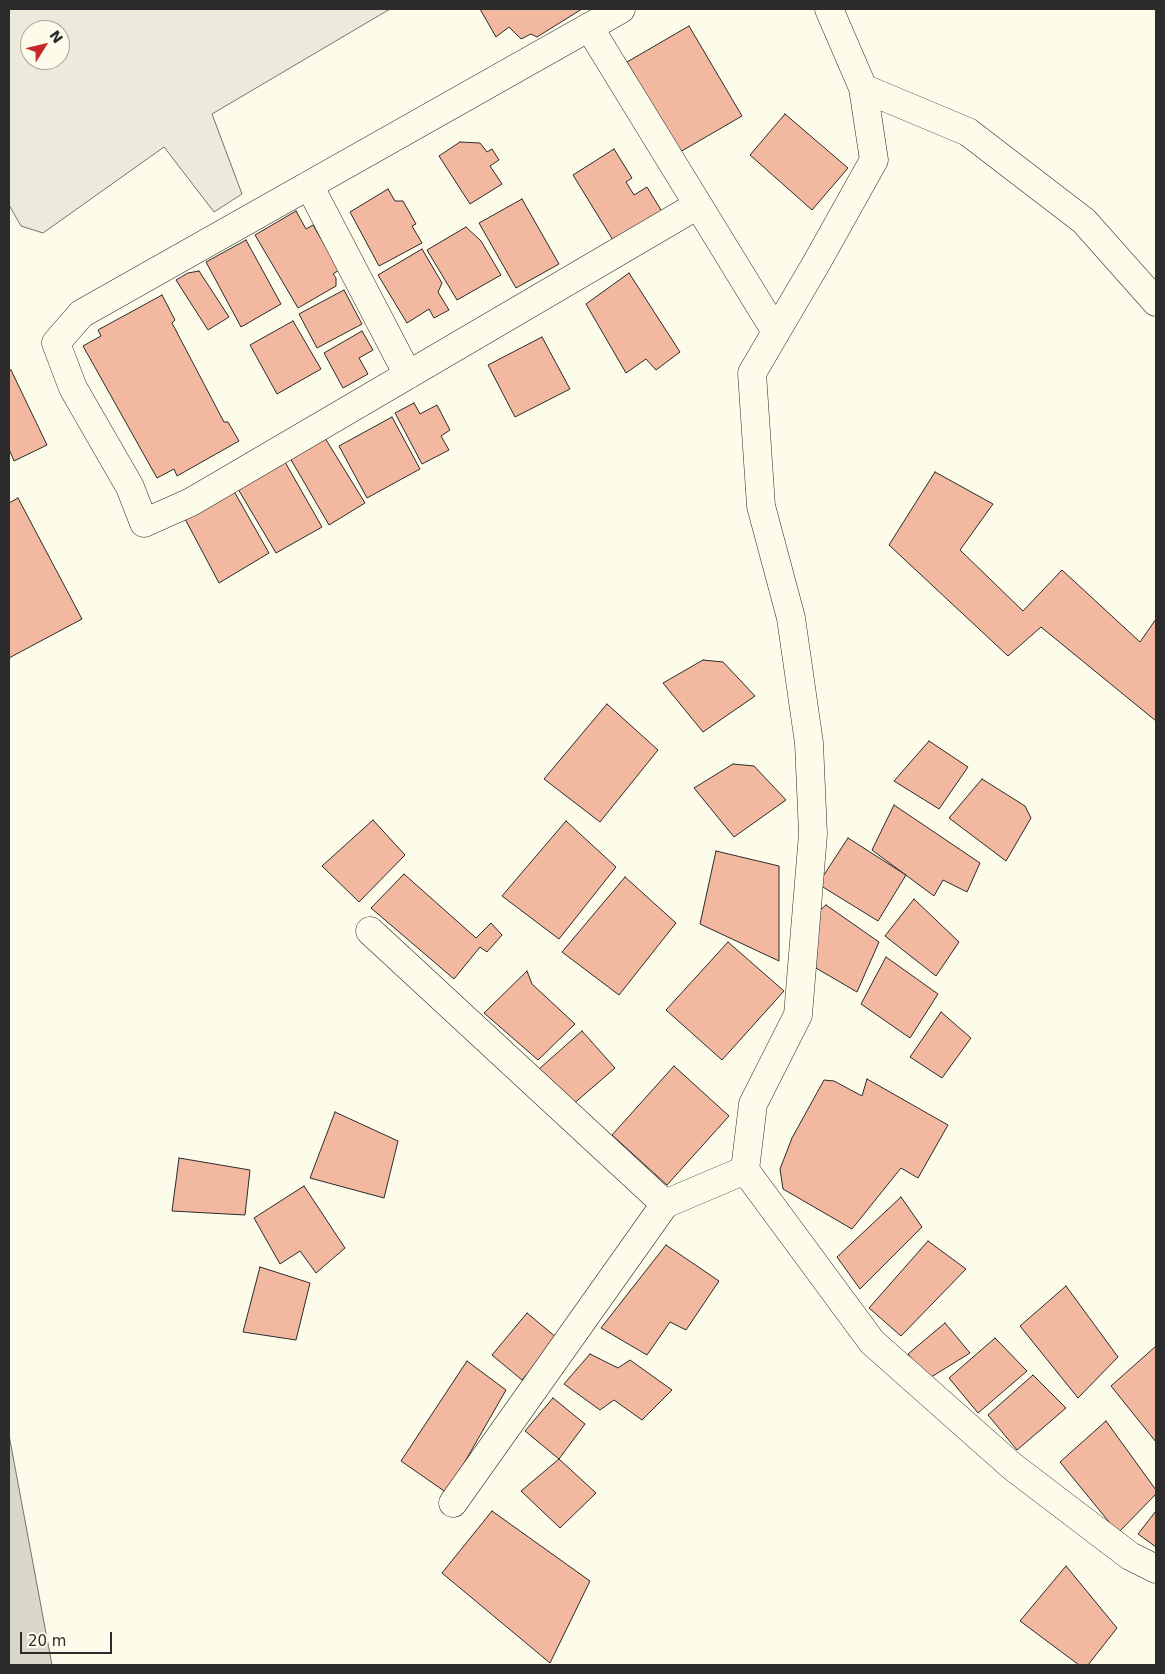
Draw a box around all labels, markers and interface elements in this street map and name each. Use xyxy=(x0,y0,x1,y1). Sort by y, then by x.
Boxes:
north arrow xyxy=(20,20,70,70)
text: N xyxy=(46,27,66,46)
scale bar xyxy=(22,1622,115,1654)
text: 20 m xyxy=(28,1632,66,1650)

